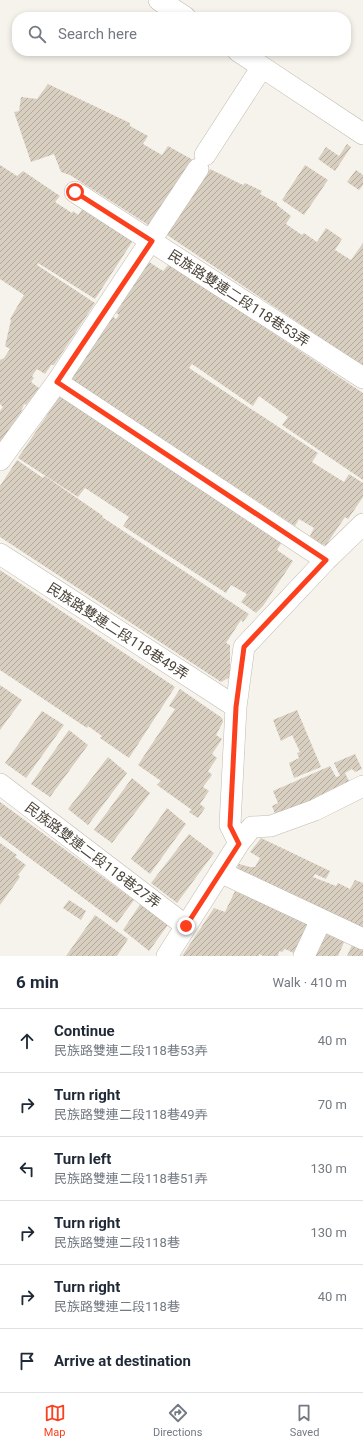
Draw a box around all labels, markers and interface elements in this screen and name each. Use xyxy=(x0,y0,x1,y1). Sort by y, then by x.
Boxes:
search box xyxy=(12,12,351,56)
icon: search xyxy=(26,23,48,45)
text: Search here xyxy=(58,25,137,43)
route start xyxy=(66,183,84,201)
street label: 民族路雙連二段118巷53弄 xyxy=(165,246,313,350)
street label: 民族路雙連二段118巷49弄 xyxy=(44,579,192,683)
street label: 民族路雙連二段118巷27弄 xyxy=(22,799,164,911)
route end xyxy=(177,917,195,935)
text: 6 min xyxy=(16,972,59,992)
text: Walk · 410 m xyxy=(272,975,347,990)
text: Continue xyxy=(54,1022,115,1040)
icon: ahead xyxy=(16,1030,38,1052)
text: 40 m xyxy=(318,1033,347,1048)
text: 民族路雙連二段118巷53弄 xyxy=(54,1043,208,1058)
text: Turn right xyxy=(54,1086,120,1104)
icon: right xyxy=(16,1094,38,1116)
text: 70 m xyxy=(318,1097,347,1112)
text: 民族路雙連二段118巷49弄 xyxy=(54,1107,208,1122)
text: Turn left xyxy=(54,1150,111,1168)
icon: left xyxy=(16,1158,38,1180)
text: 130 m xyxy=(310,1161,347,1176)
text: 民族路雙連二段118巷51弄 xyxy=(54,1171,208,1186)
text: Turn right xyxy=(54,1214,120,1232)
icon: right xyxy=(16,1222,38,1244)
text: 130 m xyxy=(310,1225,347,1240)
text: 民族路雙連二段118巷 xyxy=(54,1235,180,1250)
text: Turn right xyxy=(54,1278,120,1296)
icon: right xyxy=(16,1286,38,1308)
text: 40 m xyxy=(318,1289,347,1304)
text: 民族路雙連二段118巷 xyxy=(54,1299,180,1314)
icon: arrive xyxy=(16,1350,38,1372)
text: Arrive at destination xyxy=(54,1352,191,1370)
tab: Map xyxy=(44,1402,66,1439)
tab: Directions xyxy=(153,1402,202,1439)
tab: Saved xyxy=(290,1402,319,1439)

